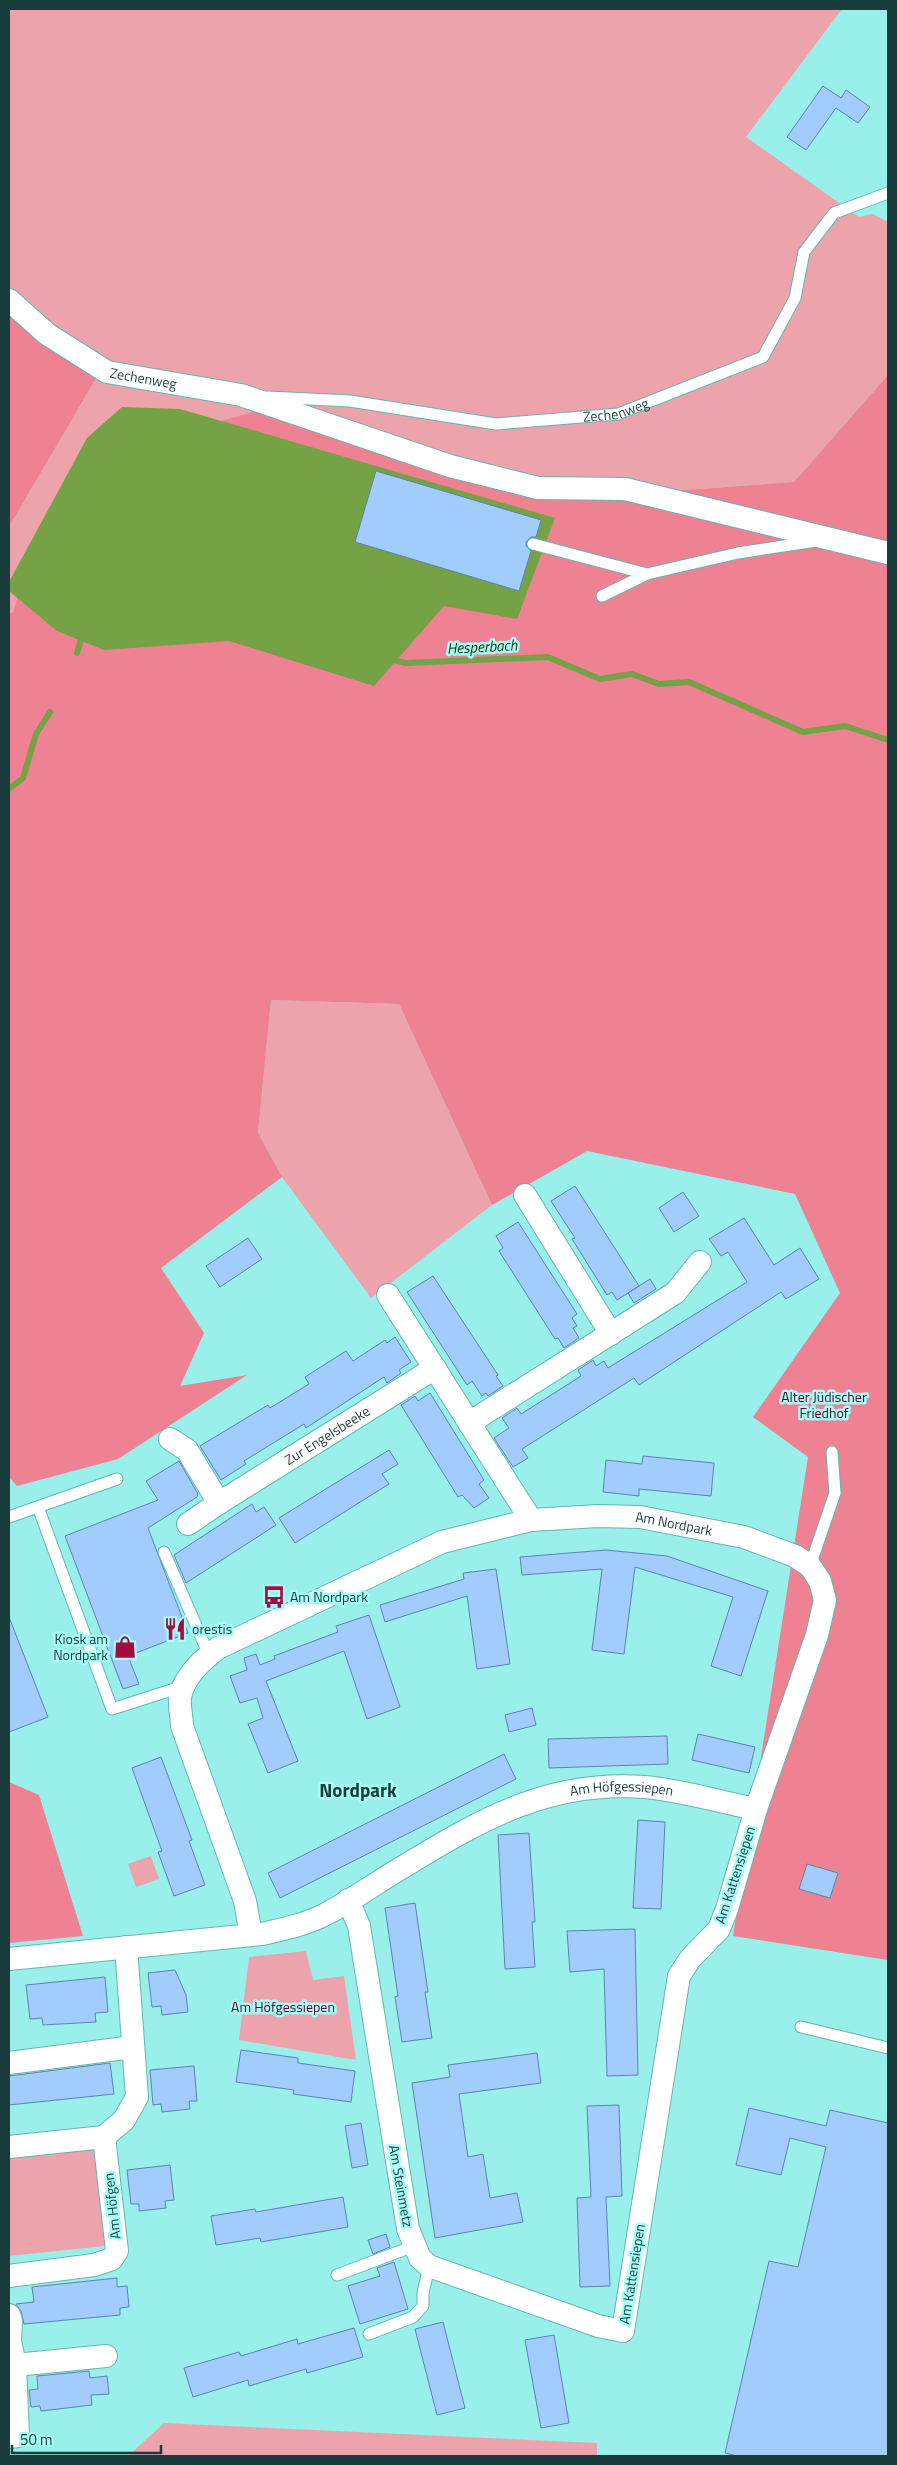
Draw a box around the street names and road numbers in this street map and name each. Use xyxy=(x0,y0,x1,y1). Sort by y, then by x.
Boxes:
street label: Zechenweg xyxy=(108,362,179,394)
street label: Zechenweg xyxy=(582,392,652,427)
street label: Zur Engelsbeeke xyxy=(280,1400,374,1470)
street label: Am Nordpark xyxy=(635,1506,714,1541)
street label: Am Höfgessiepen xyxy=(568,1775,675,1801)
street label: Am Kattensiepen xyxy=(709,1824,760,1926)
street label: Am Steinmetz xyxy=(384,2143,419,2229)
street label: Am Höfgen xyxy=(98,2172,125,2240)
street label: Am Kattensiepen xyxy=(613,2222,650,2326)

